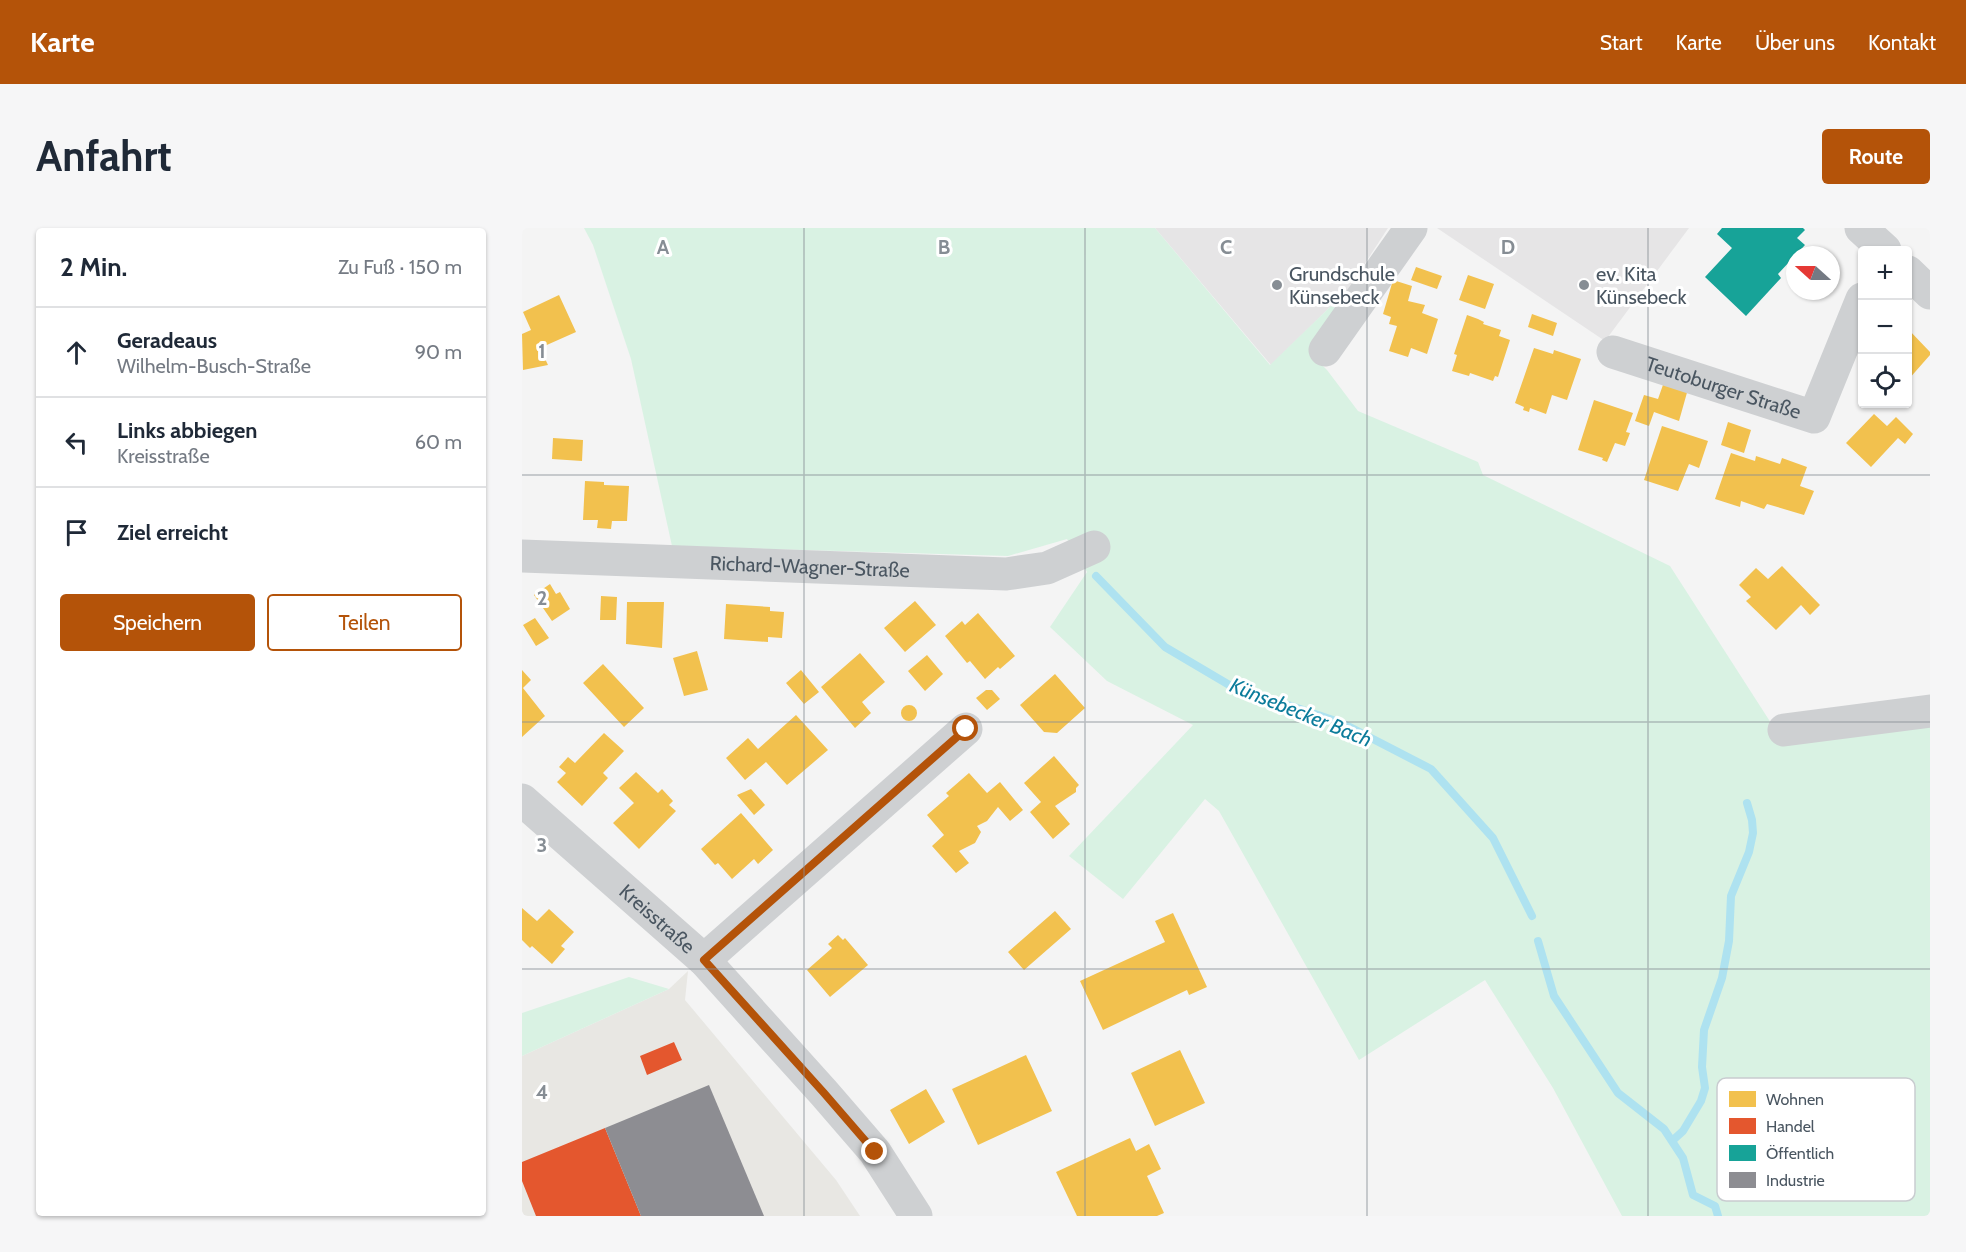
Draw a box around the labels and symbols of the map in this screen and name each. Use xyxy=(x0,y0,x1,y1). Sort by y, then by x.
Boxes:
text: A xyxy=(657,235,670,259)
text: B xyxy=(938,235,950,259)
text: C xyxy=(1220,235,1232,259)
text: D xyxy=(1501,235,1515,259)
north arrow xyxy=(1786,246,1840,300)
place label: Grundschule Künsebeck xyxy=(1289,262,1395,309)
place label: ev. Kita Künsebeck xyxy=(1596,262,1686,309)
marker: Grundschule Künsebeck xyxy=(1270,278,1284,292)
marker: ev. Kita Künsebeck xyxy=(1577,278,1591,292)
text: 1 xyxy=(538,339,546,363)
street label: Teutoburger Straße xyxy=(1643,351,1804,424)
street label: Richard-Wagner-Straße xyxy=(709,551,910,582)
text: 2 xyxy=(537,586,547,610)
water label: Künsebecker Bach xyxy=(1226,672,1376,752)
route start xyxy=(952,715,978,741)
text: 3 xyxy=(537,833,547,857)
street label: Kreisstraße xyxy=(614,879,700,958)
legend xyxy=(1717,1078,1915,1201)
text: 4 xyxy=(536,1080,548,1104)
text: Wohnen xyxy=(1766,1090,1824,1109)
text: Handel xyxy=(1766,1117,1815,1136)
route end xyxy=(861,1138,887,1164)
text: Öffentlich xyxy=(1766,1144,1834,1163)
text: Industrie xyxy=(1766,1171,1825,1190)

